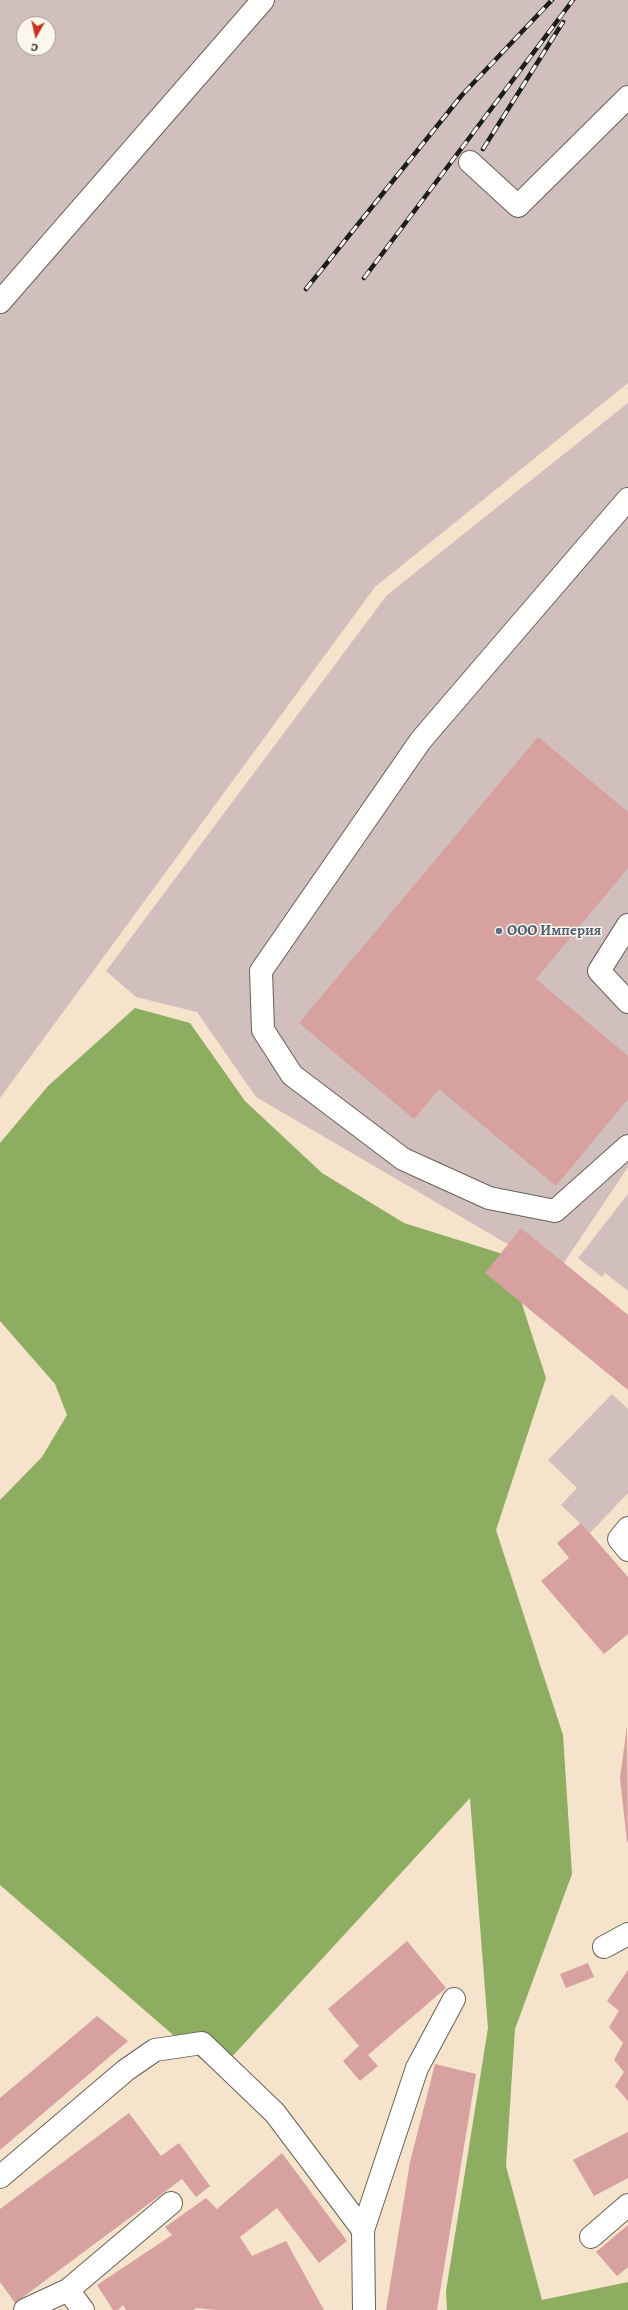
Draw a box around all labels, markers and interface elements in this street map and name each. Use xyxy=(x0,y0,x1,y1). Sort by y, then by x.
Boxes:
north arrow xyxy=(16,16,56,56)
text: С xyxy=(30,39,39,55)
place label: ООО Империя xyxy=(507,922,601,940)
marker: ООО Империя xyxy=(494,926,504,936)

